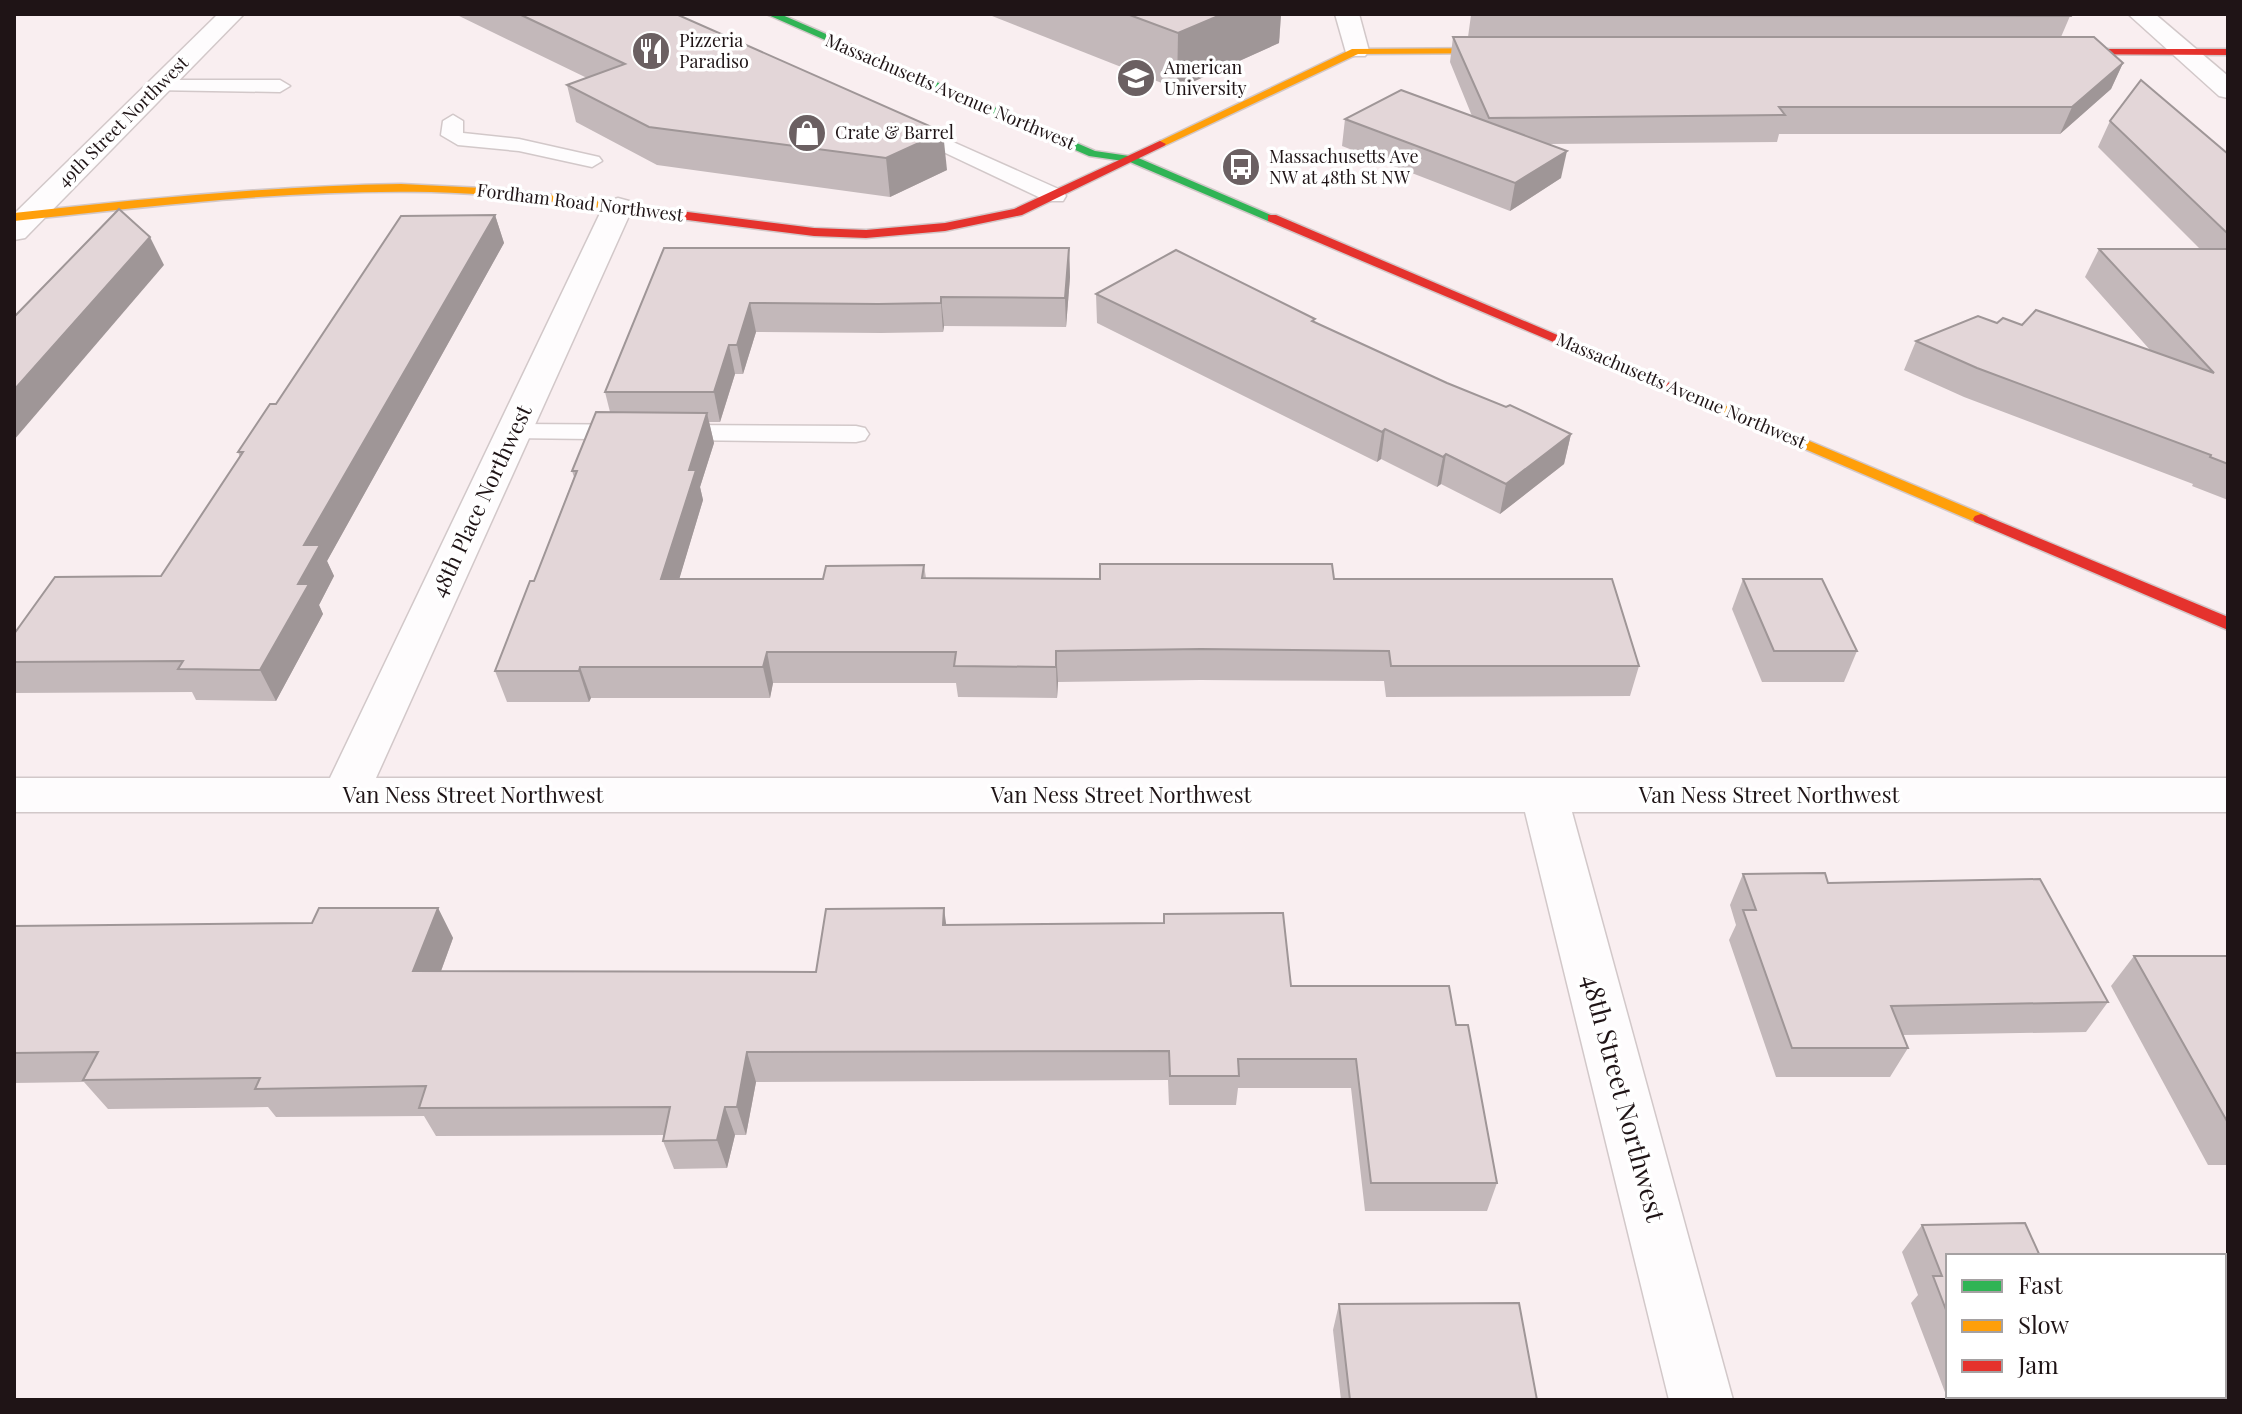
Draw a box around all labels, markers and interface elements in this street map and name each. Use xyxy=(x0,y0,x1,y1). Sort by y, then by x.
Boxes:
place label: Pizzeria Paradiso xyxy=(679,28,749,73)
street label: Massachusetts Avenue Northwest xyxy=(822,28,1079,155)
restaurant icon: Pizzeria Paradiso xyxy=(630,30,672,72)
street label: 49th Street Northwest xyxy=(51,50,194,192)
place label: American University xyxy=(1163,55,1247,100)
school or university icon: American University xyxy=(1115,57,1157,99)
shop icon: Crate & Barrel xyxy=(786,112,828,154)
place label: Crate & Barrel xyxy=(835,120,954,144)
place label: Massachusetts Ave NW at 48th St NW xyxy=(1269,144,1419,189)
bus stop icon: Massachusetts Ave NW at 48th St NW xyxy=(1220,146,1262,188)
street label: Fordham Road Northwest xyxy=(476,177,685,227)
street label: Massachusetts Avenue Northwest xyxy=(1553,327,1810,454)
street label: 48th Place Northwest xyxy=(422,399,538,602)
street label: Van Ness Street Northwest xyxy=(342,779,605,809)
street label: Van Ness Street Northwest xyxy=(990,779,1253,809)
street label: Van Ness Street Northwest xyxy=(1638,779,1901,809)
street label: 48th Street Northwest xyxy=(1575,970,1675,1226)
legend xyxy=(1946,1254,2226,1398)
text: Fast xyxy=(2018,1268,2063,1300)
text: Slow xyxy=(2018,1308,2070,1340)
text: Jam xyxy=(2017,1348,2059,1380)

